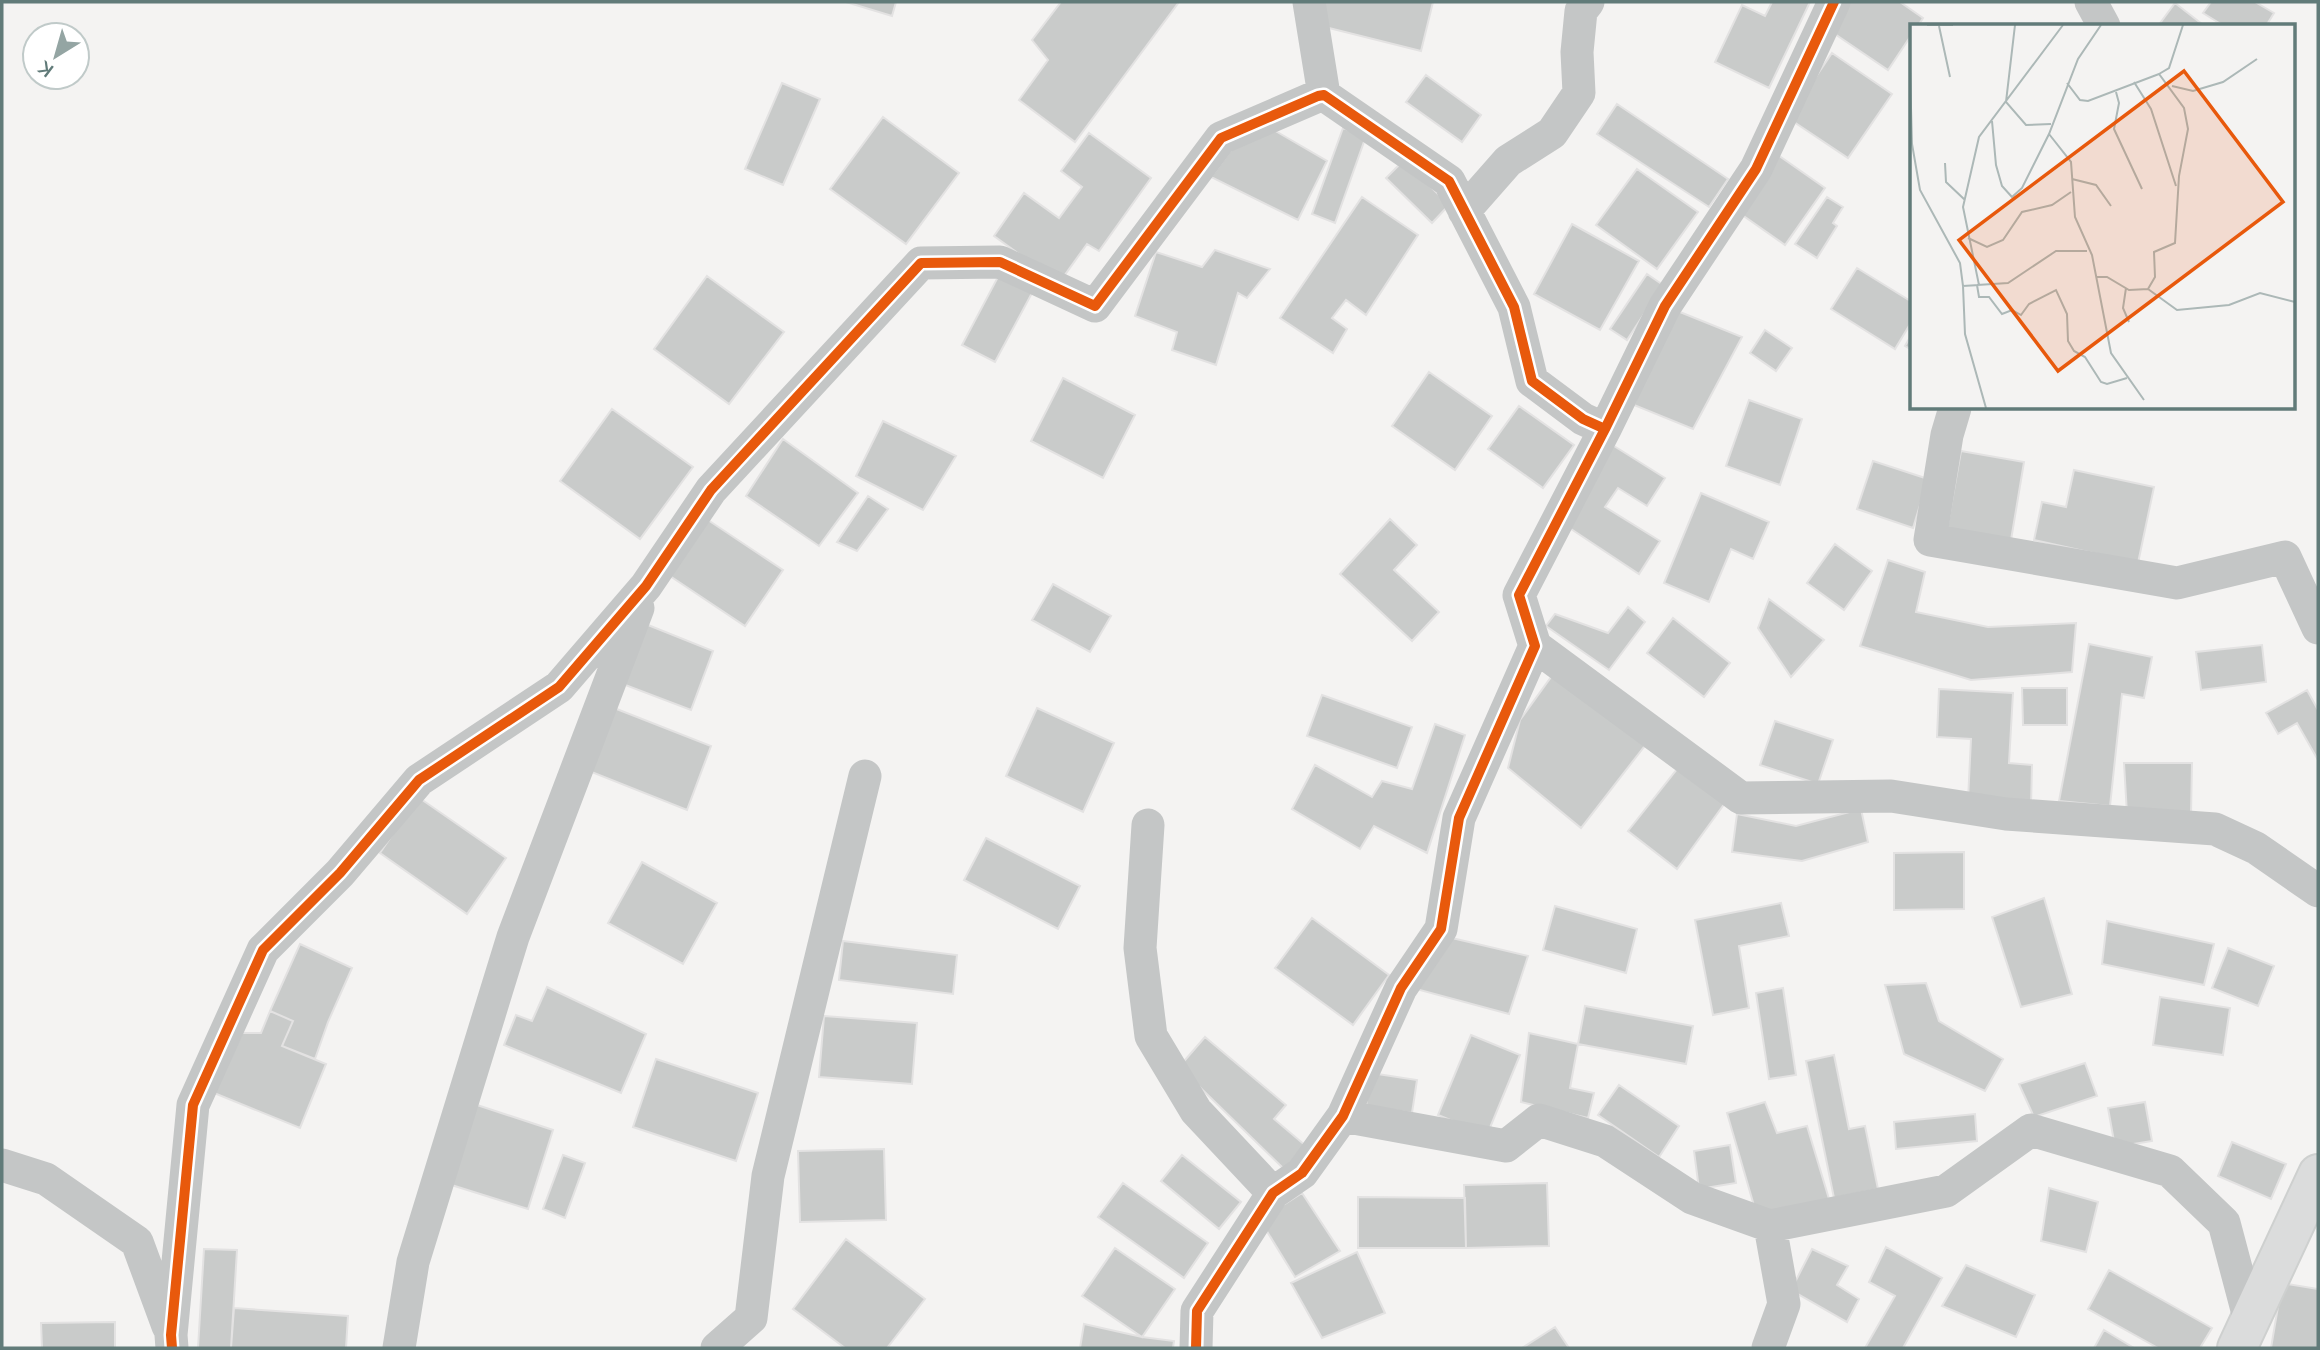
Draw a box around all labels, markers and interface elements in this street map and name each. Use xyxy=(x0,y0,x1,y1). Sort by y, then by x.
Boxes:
north arrow xyxy=(21,21,91,91)
inset map xyxy=(1910,24,2296,410)
text: K xyxy=(32,54,59,83)

